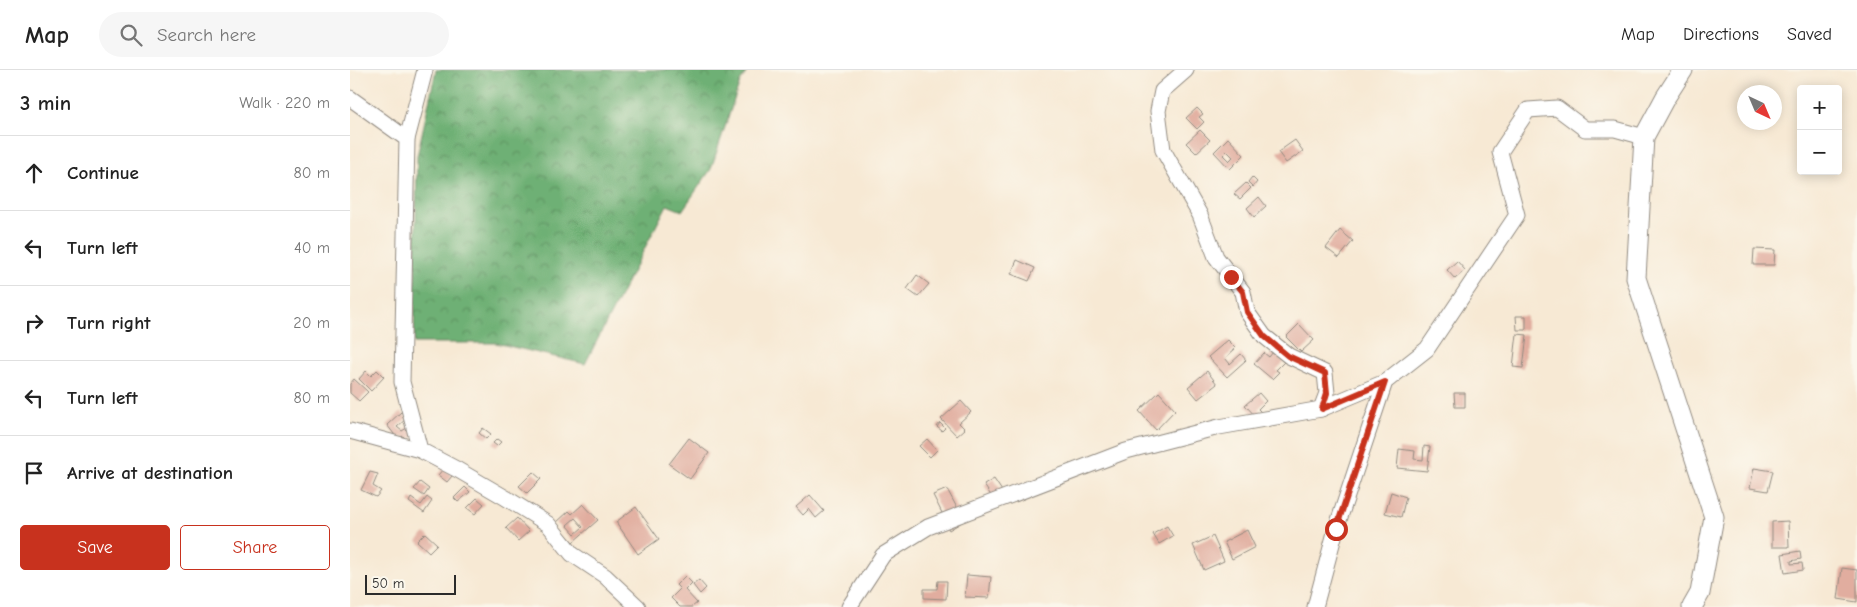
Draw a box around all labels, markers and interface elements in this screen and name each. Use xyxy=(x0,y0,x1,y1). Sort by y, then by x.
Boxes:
search box xyxy=(99,12,449,57)
text: Map xyxy=(25,21,69,49)
icon: search xyxy=(117,21,145,49)
text: Search here xyxy=(157,24,256,46)
text: Map xyxy=(1621,24,1655,45)
text: Directions xyxy=(1683,24,1759,45)
text: Saved xyxy=(1787,24,1832,45)
north arrow xyxy=(1737,85,1782,130)
map controls xyxy=(1797,85,1842,175)
button: + xyxy=(1797,85,1842,130)
text: 3 min xyxy=(20,91,71,115)
text: Walk · 220 m xyxy=(239,94,330,112)
button: − xyxy=(1797,130,1842,175)
icon: ahead xyxy=(20,159,48,187)
text: Continue xyxy=(67,162,139,184)
text: 80 m xyxy=(293,164,330,182)
icon: left xyxy=(20,234,48,262)
text: Turn left xyxy=(67,237,138,259)
text: 40 m xyxy=(294,239,330,257)
route end xyxy=(1220,266,1243,289)
icon: right xyxy=(20,309,48,337)
text: Turn right xyxy=(67,312,151,334)
text: 20 m xyxy=(293,314,330,332)
icon: left xyxy=(20,384,48,412)
text: Turn left xyxy=(67,387,138,409)
text: 80 m xyxy=(293,389,330,407)
icon: arrive xyxy=(20,459,48,487)
text: Arrive at destination xyxy=(67,462,233,484)
route start xyxy=(1325,518,1348,541)
button: Save xyxy=(20,525,170,570)
button: Share xyxy=(180,525,330,570)
scale bar xyxy=(365,572,456,595)
text: 50 m xyxy=(372,575,404,592)

